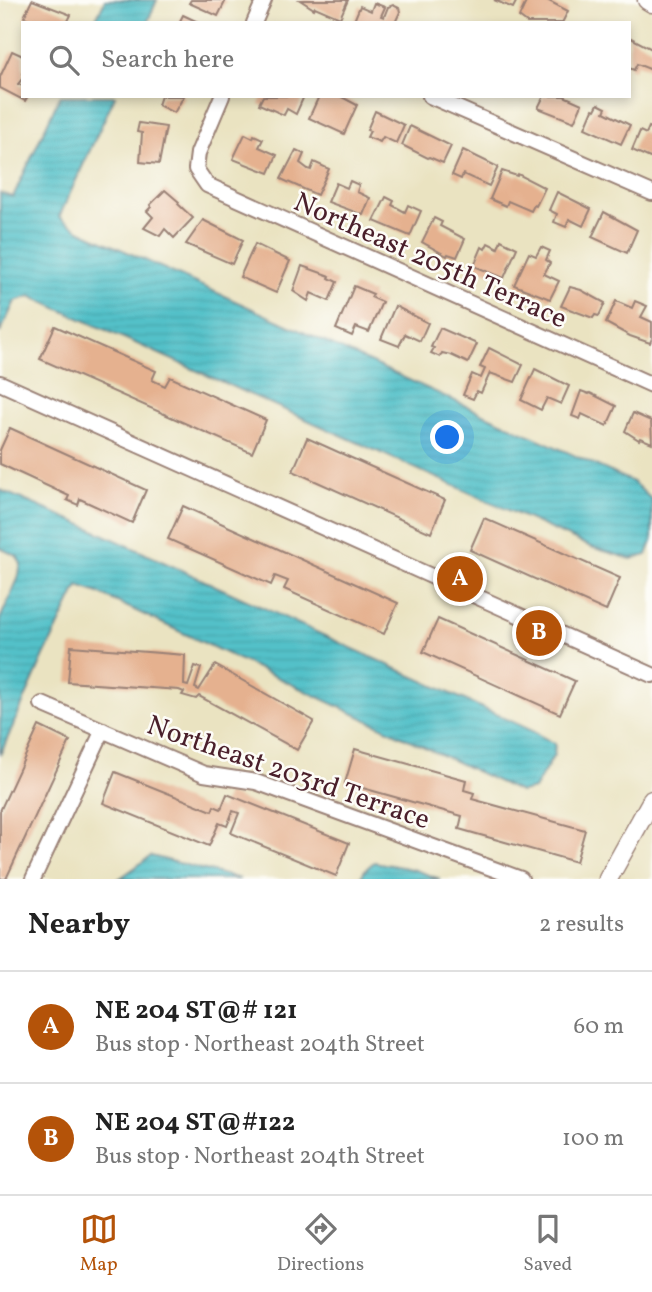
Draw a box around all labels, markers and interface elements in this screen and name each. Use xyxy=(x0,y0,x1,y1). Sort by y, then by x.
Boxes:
search box xyxy=(21,21,631,98)
icon: search xyxy=(45,41,83,79)
text: Search here xyxy=(101,42,234,78)
street label: Northeast 205th Terrace xyxy=(287,183,573,339)
your location xyxy=(430,420,464,454)
pin: A xyxy=(437,553,483,605)
pin: B xyxy=(516,607,562,659)
street label: Northeast 203rd Terrace xyxy=(141,707,435,840)
text: Nearby xyxy=(28,904,130,946)
text: 2 results xyxy=(539,909,624,941)
text: NE 204 ST@# 121 xyxy=(95,993,297,1029)
text: A xyxy=(43,1011,59,1043)
text: 60 m xyxy=(574,1011,624,1043)
text: Bus stop · Northeast 204th Street xyxy=(95,1029,425,1061)
text: NE 204 ST@#122 xyxy=(95,1105,295,1141)
text: B xyxy=(43,1123,59,1155)
text: 100 m xyxy=(562,1123,624,1155)
text: Bus stop · Northeast 204th Street xyxy=(95,1141,425,1173)
tab: Map xyxy=(80,1210,118,1278)
tab: Directions xyxy=(277,1210,364,1278)
tab: Saved xyxy=(523,1210,572,1278)

